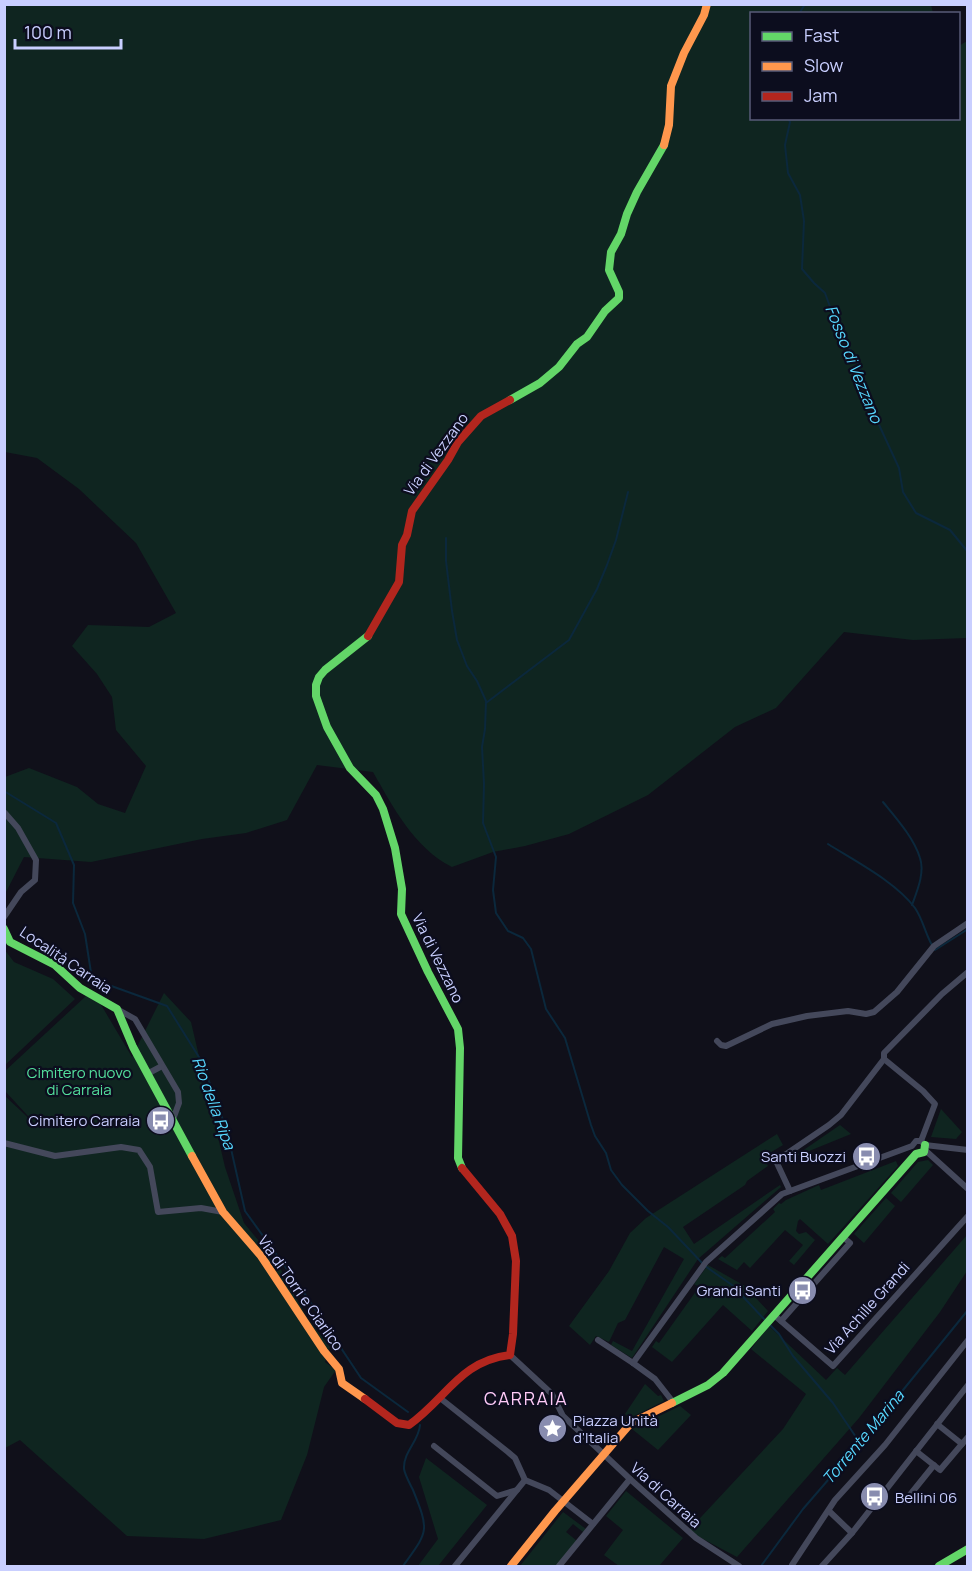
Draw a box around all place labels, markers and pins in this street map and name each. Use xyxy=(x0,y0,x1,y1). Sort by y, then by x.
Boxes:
bus stop icon: Cimitero Carraia xyxy=(145,1104,177,1136)
place label: Cimitero Carraia xyxy=(28,1110,140,1131)
bus stop icon: Santi Buozzi xyxy=(851,1140,883,1172)
place label: Santi Buozzi xyxy=(761,1146,846,1167)
bus stop icon: Grandi Santi xyxy=(786,1274,818,1306)
place label: Grandi Santi xyxy=(697,1280,781,1301)
place label: Piazza Unità d'Italia xyxy=(573,1410,658,1448)
place icon: Piazza Unità d'Italia xyxy=(536,1413,568,1445)
bus stop icon: Bellini 06 xyxy=(858,1481,890,1513)
place label: Bellini 06 xyxy=(895,1487,957,1508)

